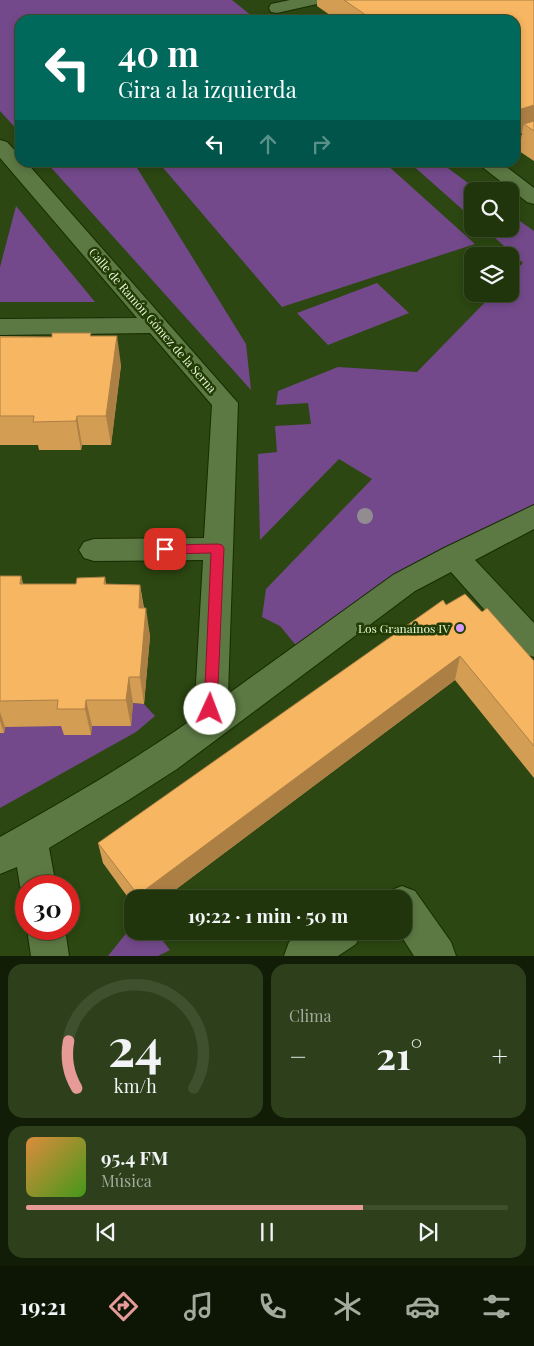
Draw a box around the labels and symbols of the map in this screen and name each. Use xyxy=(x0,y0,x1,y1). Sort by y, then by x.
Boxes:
street label: Calle de Ramón Gómez de la Serna xyxy=(86,244,220,396)
pin xyxy=(144,528,186,570)
place label: Los Granaínos IV xyxy=(358,620,450,636)
marker: Los Granaínos IV xyxy=(454,622,466,634)
position arrow xyxy=(183,682,235,734)
speed limit sign: 30 xyxy=(15,875,80,940)

